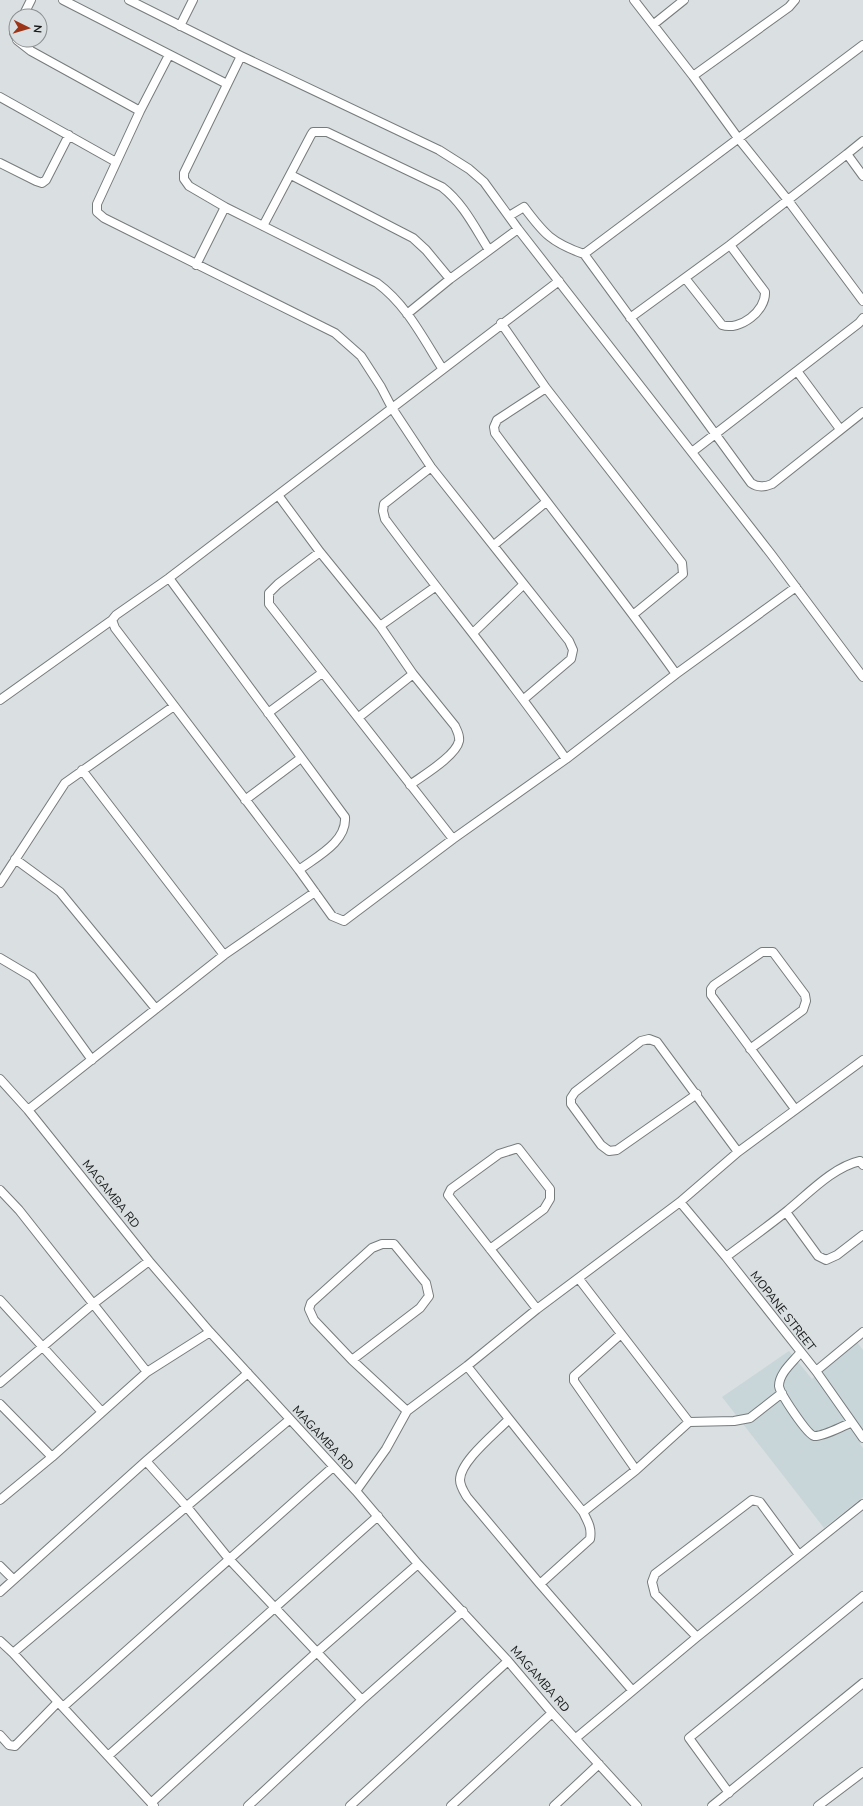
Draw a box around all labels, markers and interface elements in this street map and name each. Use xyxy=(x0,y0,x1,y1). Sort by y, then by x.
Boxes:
north arrow xyxy=(8,8,48,48)
text: N xyxy=(30,24,45,34)
street label: MAGAMBA RD xyxy=(79,1157,144,1231)
street label: MOPANE STREET xyxy=(747,1268,820,1355)
street label: MAGAMBA RD xyxy=(289,1402,357,1474)
street label: MAGAMBA RD xyxy=(507,1642,573,1716)

